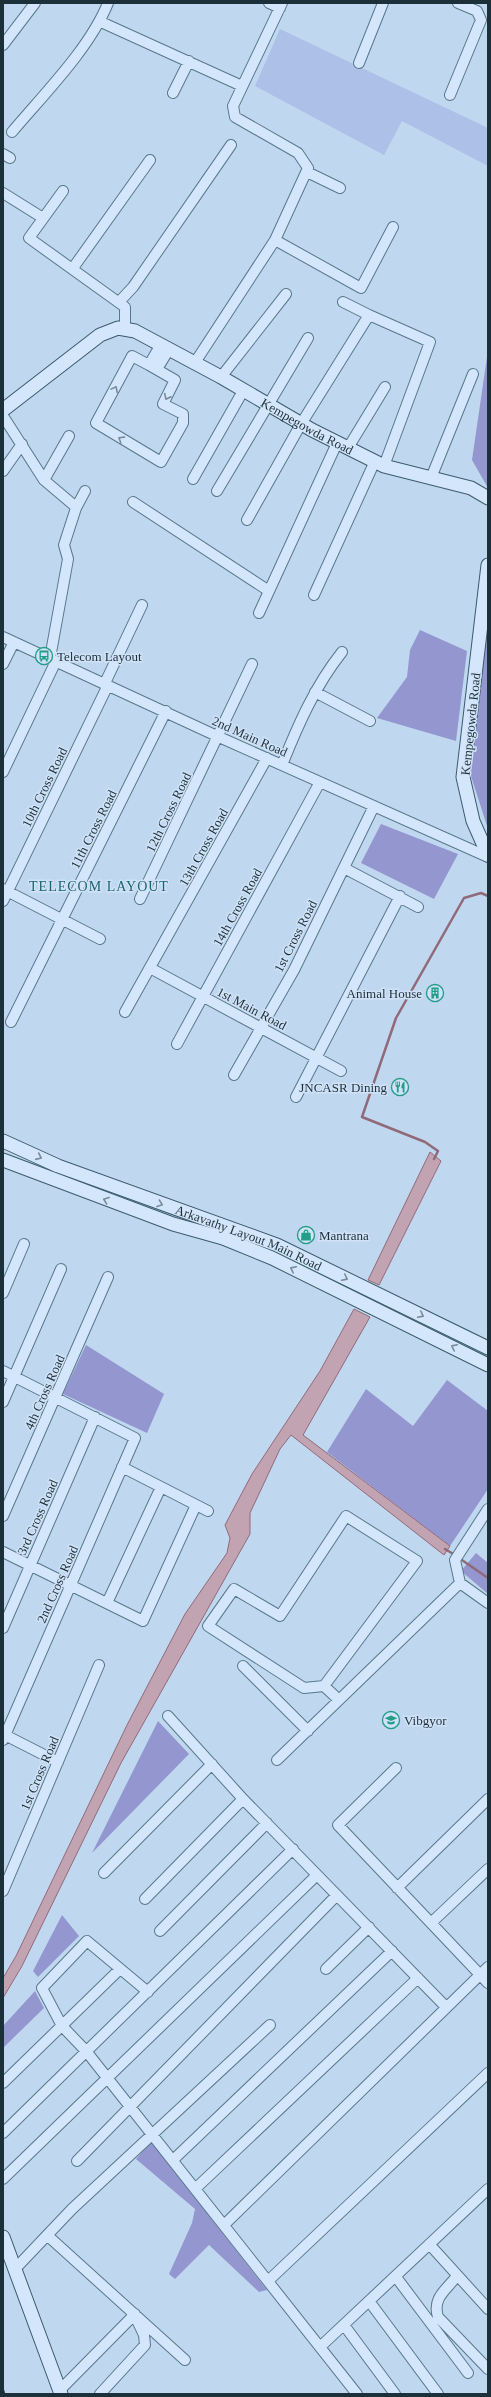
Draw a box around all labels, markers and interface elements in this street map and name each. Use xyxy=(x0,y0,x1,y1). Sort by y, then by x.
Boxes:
one-way arrow xyxy=(110,386,117,393)
one-way arrow xyxy=(164,392,172,400)
street label: Kempegowda Road xyxy=(258,395,356,458)
one-way arrow xyxy=(118,436,125,444)
bus stop icon: Telecom Layout xyxy=(34,646,54,666)
place label: Telecom Layout xyxy=(57,649,142,664)
street label: Kempegowda Road xyxy=(458,672,483,776)
street label: 2nd Main Road xyxy=(210,713,290,760)
street label: 10th Cross Road xyxy=(19,745,70,829)
street label: 12th Cross Road xyxy=(143,770,194,854)
street label: 11th Cross Road xyxy=(67,787,120,871)
street label: 13th Cross Road xyxy=(176,805,231,889)
street label: 14th Cross Road xyxy=(210,865,265,949)
district label: TELECOM LAYOUT xyxy=(29,879,169,894)
street label: 1st Cross Road xyxy=(271,897,320,975)
building icon: Animal House xyxy=(425,983,445,1003)
street label: 1st Main Road xyxy=(214,984,290,1033)
place label: Animal House xyxy=(347,986,422,1001)
restaurant icon: JNCASR Dining xyxy=(390,1077,410,1097)
place label: JNCASR Dining xyxy=(299,1080,387,1095)
one-way arrow xyxy=(34,1152,42,1160)
one-way arrow xyxy=(102,1196,109,1204)
one-way arrow xyxy=(156,1199,163,1207)
street label: Arkavathy Layout Main Road xyxy=(173,1202,325,1274)
shop icon: Mantrana xyxy=(296,1225,316,1245)
place label: Mantrana xyxy=(319,1228,369,1243)
one-way arrow xyxy=(290,1266,297,1274)
one-way arrow xyxy=(341,1273,348,1281)
one-way arrow xyxy=(417,1310,425,1318)
one-way arrow xyxy=(450,1344,458,1352)
street label: 4th Cross Road xyxy=(21,1352,68,1432)
street label: 3rd Cross Road xyxy=(14,1477,61,1557)
street label: 2nd Cross Road xyxy=(34,1543,81,1625)
school or university icon: Vibgyor xyxy=(381,1710,401,1730)
place label: Vibgyor xyxy=(404,1713,447,1728)
street label: 1st Cross Road xyxy=(17,1734,62,1812)

